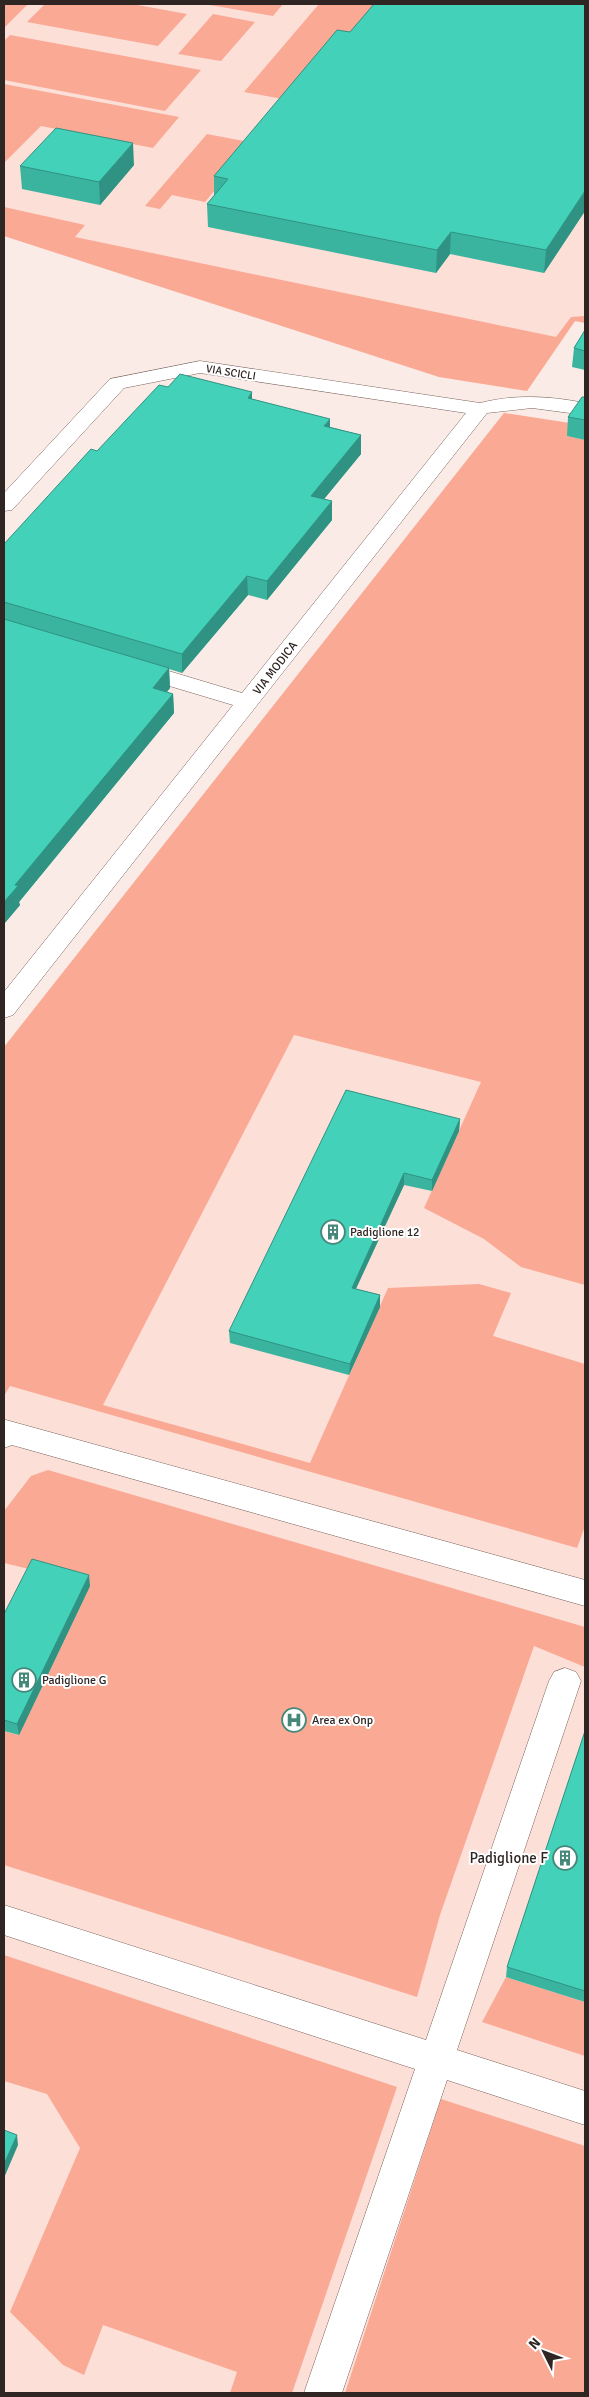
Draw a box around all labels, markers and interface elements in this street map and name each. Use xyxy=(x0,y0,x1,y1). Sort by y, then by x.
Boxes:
street label: VIA SCICLI xyxy=(205,362,257,383)
street label: VIA MODICA xyxy=(250,638,301,698)
building icon: Padiglione 12 xyxy=(320,1219,346,1245)
place label: Padiglione 12 xyxy=(350,1225,420,1240)
building icon: Padiglione G xyxy=(11,1667,37,1693)
place label: Padiglione G xyxy=(42,1673,106,1688)
hospital icon: Area ex Onp xyxy=(281,1707,307,1733)
place label: Area ex Onp xyxy=(312,1713,373,1728)
building icon: Padiglione F xyxy=(552,1845,578,1871)
place label: Padiglione F xyxy=(469,1849,548,1867)
north arrow xyxy=(519,2327,569,2377)
text: N xyxy=(525,2334,544,2353)

